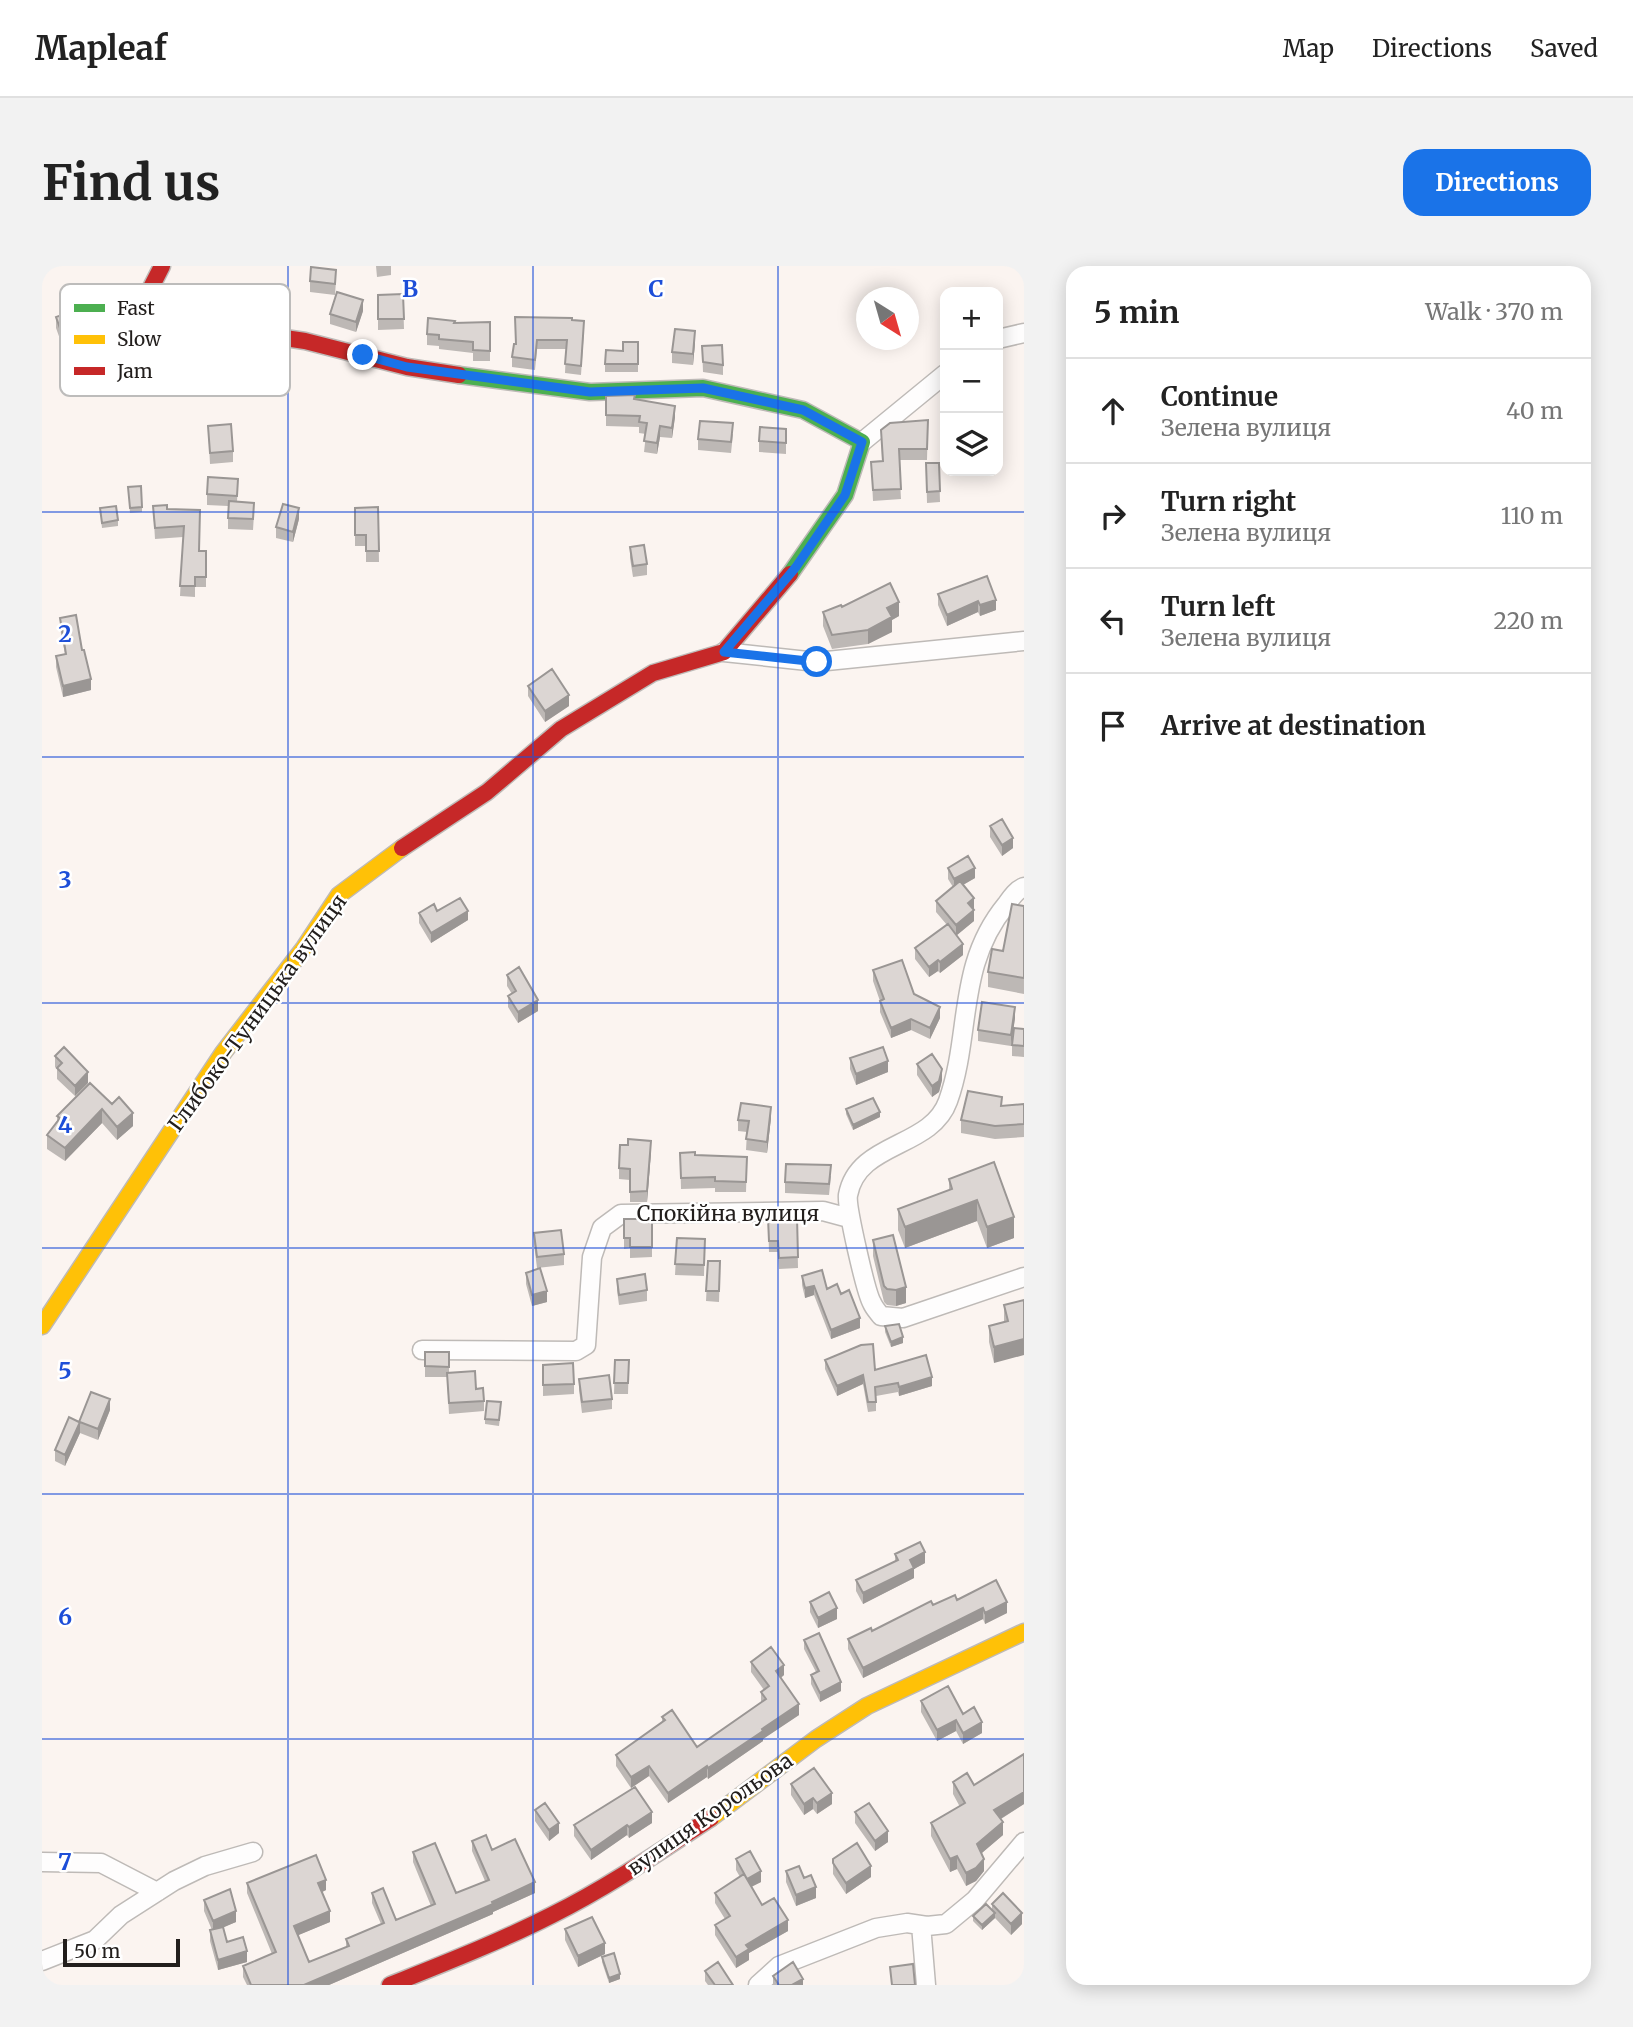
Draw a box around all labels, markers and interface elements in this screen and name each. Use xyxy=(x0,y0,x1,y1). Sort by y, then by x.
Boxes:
text: Mapleaf xyxy=(35,28,167,69)
text: Map xyxy=(1283,33,1334,64)
text: Directions xyxy=(1372,33,1492,64)
text: Saved xyxy=(1530,33,1598,64)
button: Directions xyxy=(1403,149,1591,216)
text: Find us xyxy=(42,152,220,213)
text: B xyxy=(402,274,418,303)
text: C xyxy=(648,274,664,303)
legend xyxy=(60,284,290,396)
north arrow xyxy=(856,287,919,350)
map controls xyxy=(940,287,1003,476)
button: + xyxy=(940,287,1003,350)
text: 5 min xyxy=(1094,293,1179,331)
text: Fast xyxy=(117,296,155,320)
text: Walk · 370 m xyxy=(1425,297,1563,326)
text: Slow xyxy=(117,327,162,351)
route end xyxy=(347,339,378,370)
button: − xyxy=(940,350,1003,413)
text: Jam xyxy=(116,359,153,383)
text: Continue xyxy=(1161,380,1278,413)
icon: ahead xyxy=(1094,392,1132,430)
text: 40 m xyxy=(1506,396,1563,425)
button: layers xyxy=(940,413,1003,476)
text: Зелена вулиця xyxy=(1161,413,1331,442)
text: Turn right xyxy=(1161,485,1296,518)
icon: right xyxy=(1094,497,1132,535)
text: 110 m xyxy=(1501,501,1563,530)
text: Зелена вулиця xyxy=(1161,518,1331,547)
text: Turn left xyxy=(1161,590,1275,623)
icon: left xyxy=(1094,602,1132,640)
text: 220 m xyxy=(1493,606,1563,635)
text: 2 xyxy=(58,619,72,648)
text: Зелена вулиця xyxy=(1161,623,1331,652)
route start xyxy=(801,646,832,677)
icon: arrive xyxy=(1094,707,1132,745)
text: Arrive at destination xyxy=(1161,709,1426,742)
text: 3 xyxy=(58,865,72,894)
street label: Глибоко-Туницька вулиця xyxy=(162,889,352,1137)
text: 4 xyxy=(58,1110,73,1139)
street label: Спокійна вулиця xyxy=(637,1200,819,1227)
text: 5 xyxy=(58,1356,72,1385)
text: 6 xyxy=(58,1602,72,1631)
street label: вулиця Корольова xyxy=(622,1747,798,1881)
text: 7 xyxy=(58,1847,72,1876)
scale bar xyxy=(63,1936,180,1968)
text: 50 m xyxy=(74,1939,120,1963)

